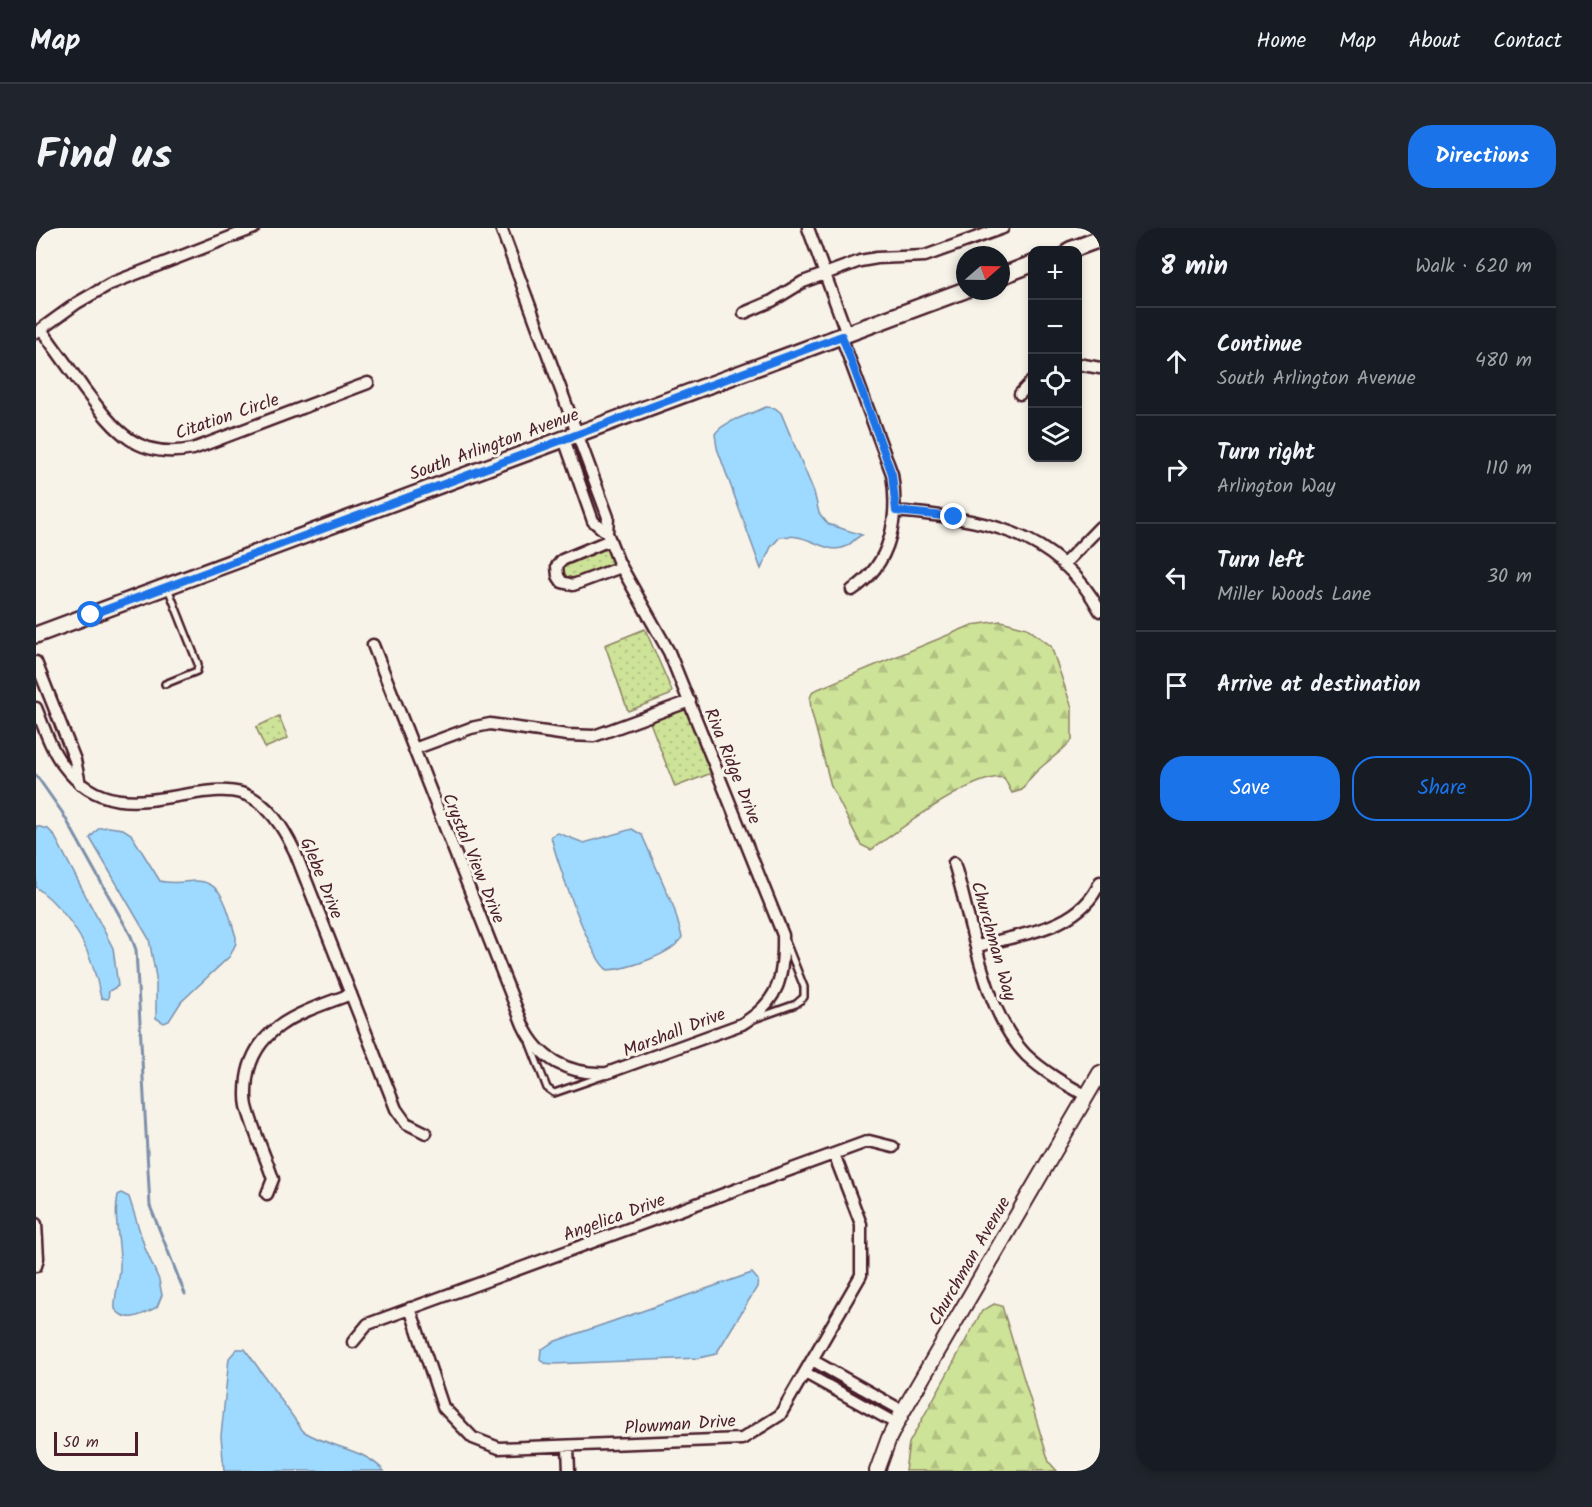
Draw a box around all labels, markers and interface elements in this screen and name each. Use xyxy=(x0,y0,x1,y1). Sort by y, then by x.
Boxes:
text: Map xyxy=(30,19,81,64)
text: Home xyxy=(1257,25,1306,58)
text: Map xyxy=(1339,25,1376,58)
text: About xyxy=(1409,25,1460,58)
text: Contact xyxy=(1493,25,1562,58)
text: Find us xyxy=(36,123,172,190)
button: Directions xyxy=(1408,125,1556,188)
north arrow xyxy=(956,246,1010,300)
map controls xyxy=(1028,246,1082,462)
button: + xyxy=(1028,246,1082,300)
text: 8 min xyxy=(1160,246,1228,288)
text: Walk · 620 m xyxy=(1415,251,1532,283)
button: − xyxy=(1028,300,1082,354)
text: Continue xyxy=(1217,328,1302,363)
icon: ahead xyxy=(1160,345,1193,378)
text: 480 m xyxy=(1475,345,1532,377)
button: locate xyxy=(1028,354,1082,408)
text: South Arlington Avenue xyxy=(1217,363,1416,395)
street label: Citation Circle xyxy=(172,386,283,449)
street label: South Arlington Avenue xyxy=(406,401,584,490)
button: layers xyxy=(1028,408,1082,462)
text: Turn right xyxy=(1217,436,1315,471)
icon: right xyxy=(1160,453,1193,486)
text: 110 m xyxy=(1486,453,1532,485)
text: Arlington Way xyxy=(1217,471,1335,503)
route end xyxy=(940,503,966,529)
text: Turn left xyxy=(1217,544,1304,579)
icon: left xyxy=(1160,561,1193,594)
text: 30 m xyxy=(1487,561,1532,593)
text: Miller Woods Lane xyxy=(1217,579,1371,611)
route start xyxy=(77,601,103,627)
text: Arrive at destination xyxy=(1217,668,1420,703)
icon: arrive xyxy=(1160,669,1193,702)
street label: Riva Ridge Drive xyxy=(695,704,768,829)
button: Save xyxy=(1160,756,1340,821)
button: Share xyxy=(1352,756,1532,821)
street label: Crystal View Drive xyxy=(433,789,512,928)
street label: Glebe Drive xyxy=(291,833,350,924)
street label: Churchman Way xyxy=(962,878,1024,1005)
street label: Marshall Drive xyxy=(619,1001,730,1066)
street label: Angelica Drive xyxy=(559,1186,670,1250)
street label: Churchman Avenue xyxy=(921,1192,1019,1332)
street label: Plowman Drive xyxy=(623,1407,737,1444)
scale bar xyxy=(54,1429,138,1456)
text: 50 m xyxy=(63,1430,99,1455)

